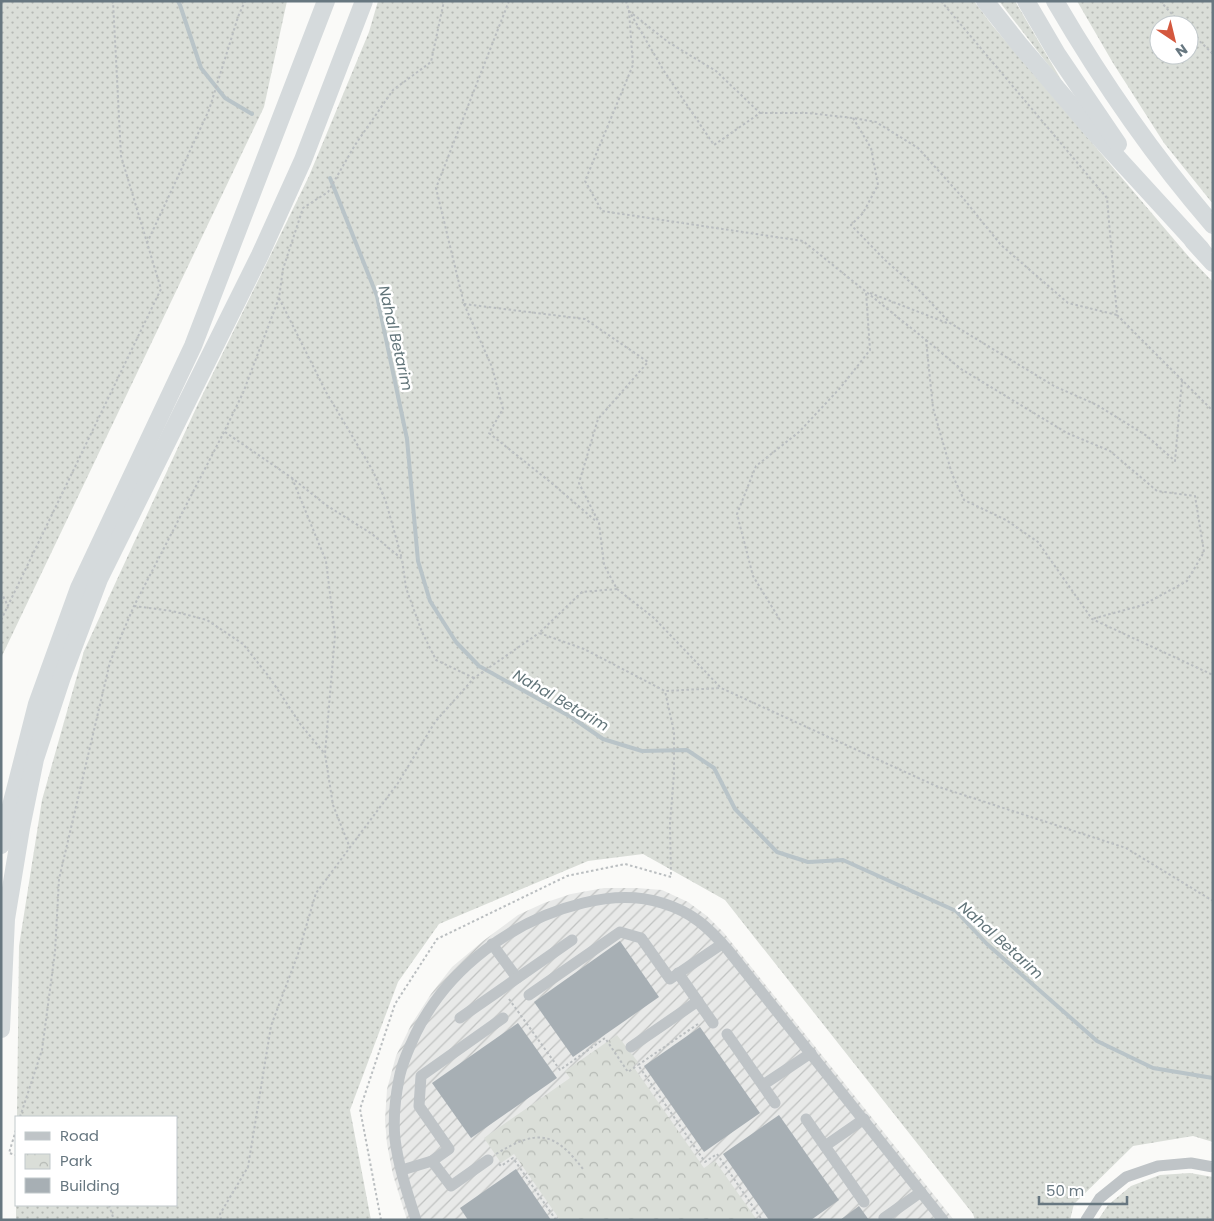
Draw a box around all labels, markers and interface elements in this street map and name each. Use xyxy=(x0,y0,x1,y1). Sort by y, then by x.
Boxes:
north arrow xyxy=(1149,15,1199,65)
text: N xyxy=(1171,39,1192,62)
water label: Nahal Betarim xyxy=(374,283,418,393)
water label: Nahal Betarim xyxy=(509,664,613,736)
water label: Nahal Betarim xyxy=(954,896,1048,984)
legend xyxy=(15,1116,178,1206)
text: Road xyxy=(60,1125,99,1146)
text: Park xyxy=(60,1150,92,1171)
scale bar xyxy=(1039,1174,1126,1206)
text: Building xyxy=(60,1175,120,1196)
text: 50 m xyxy=(1046,1180,1084,1201)

